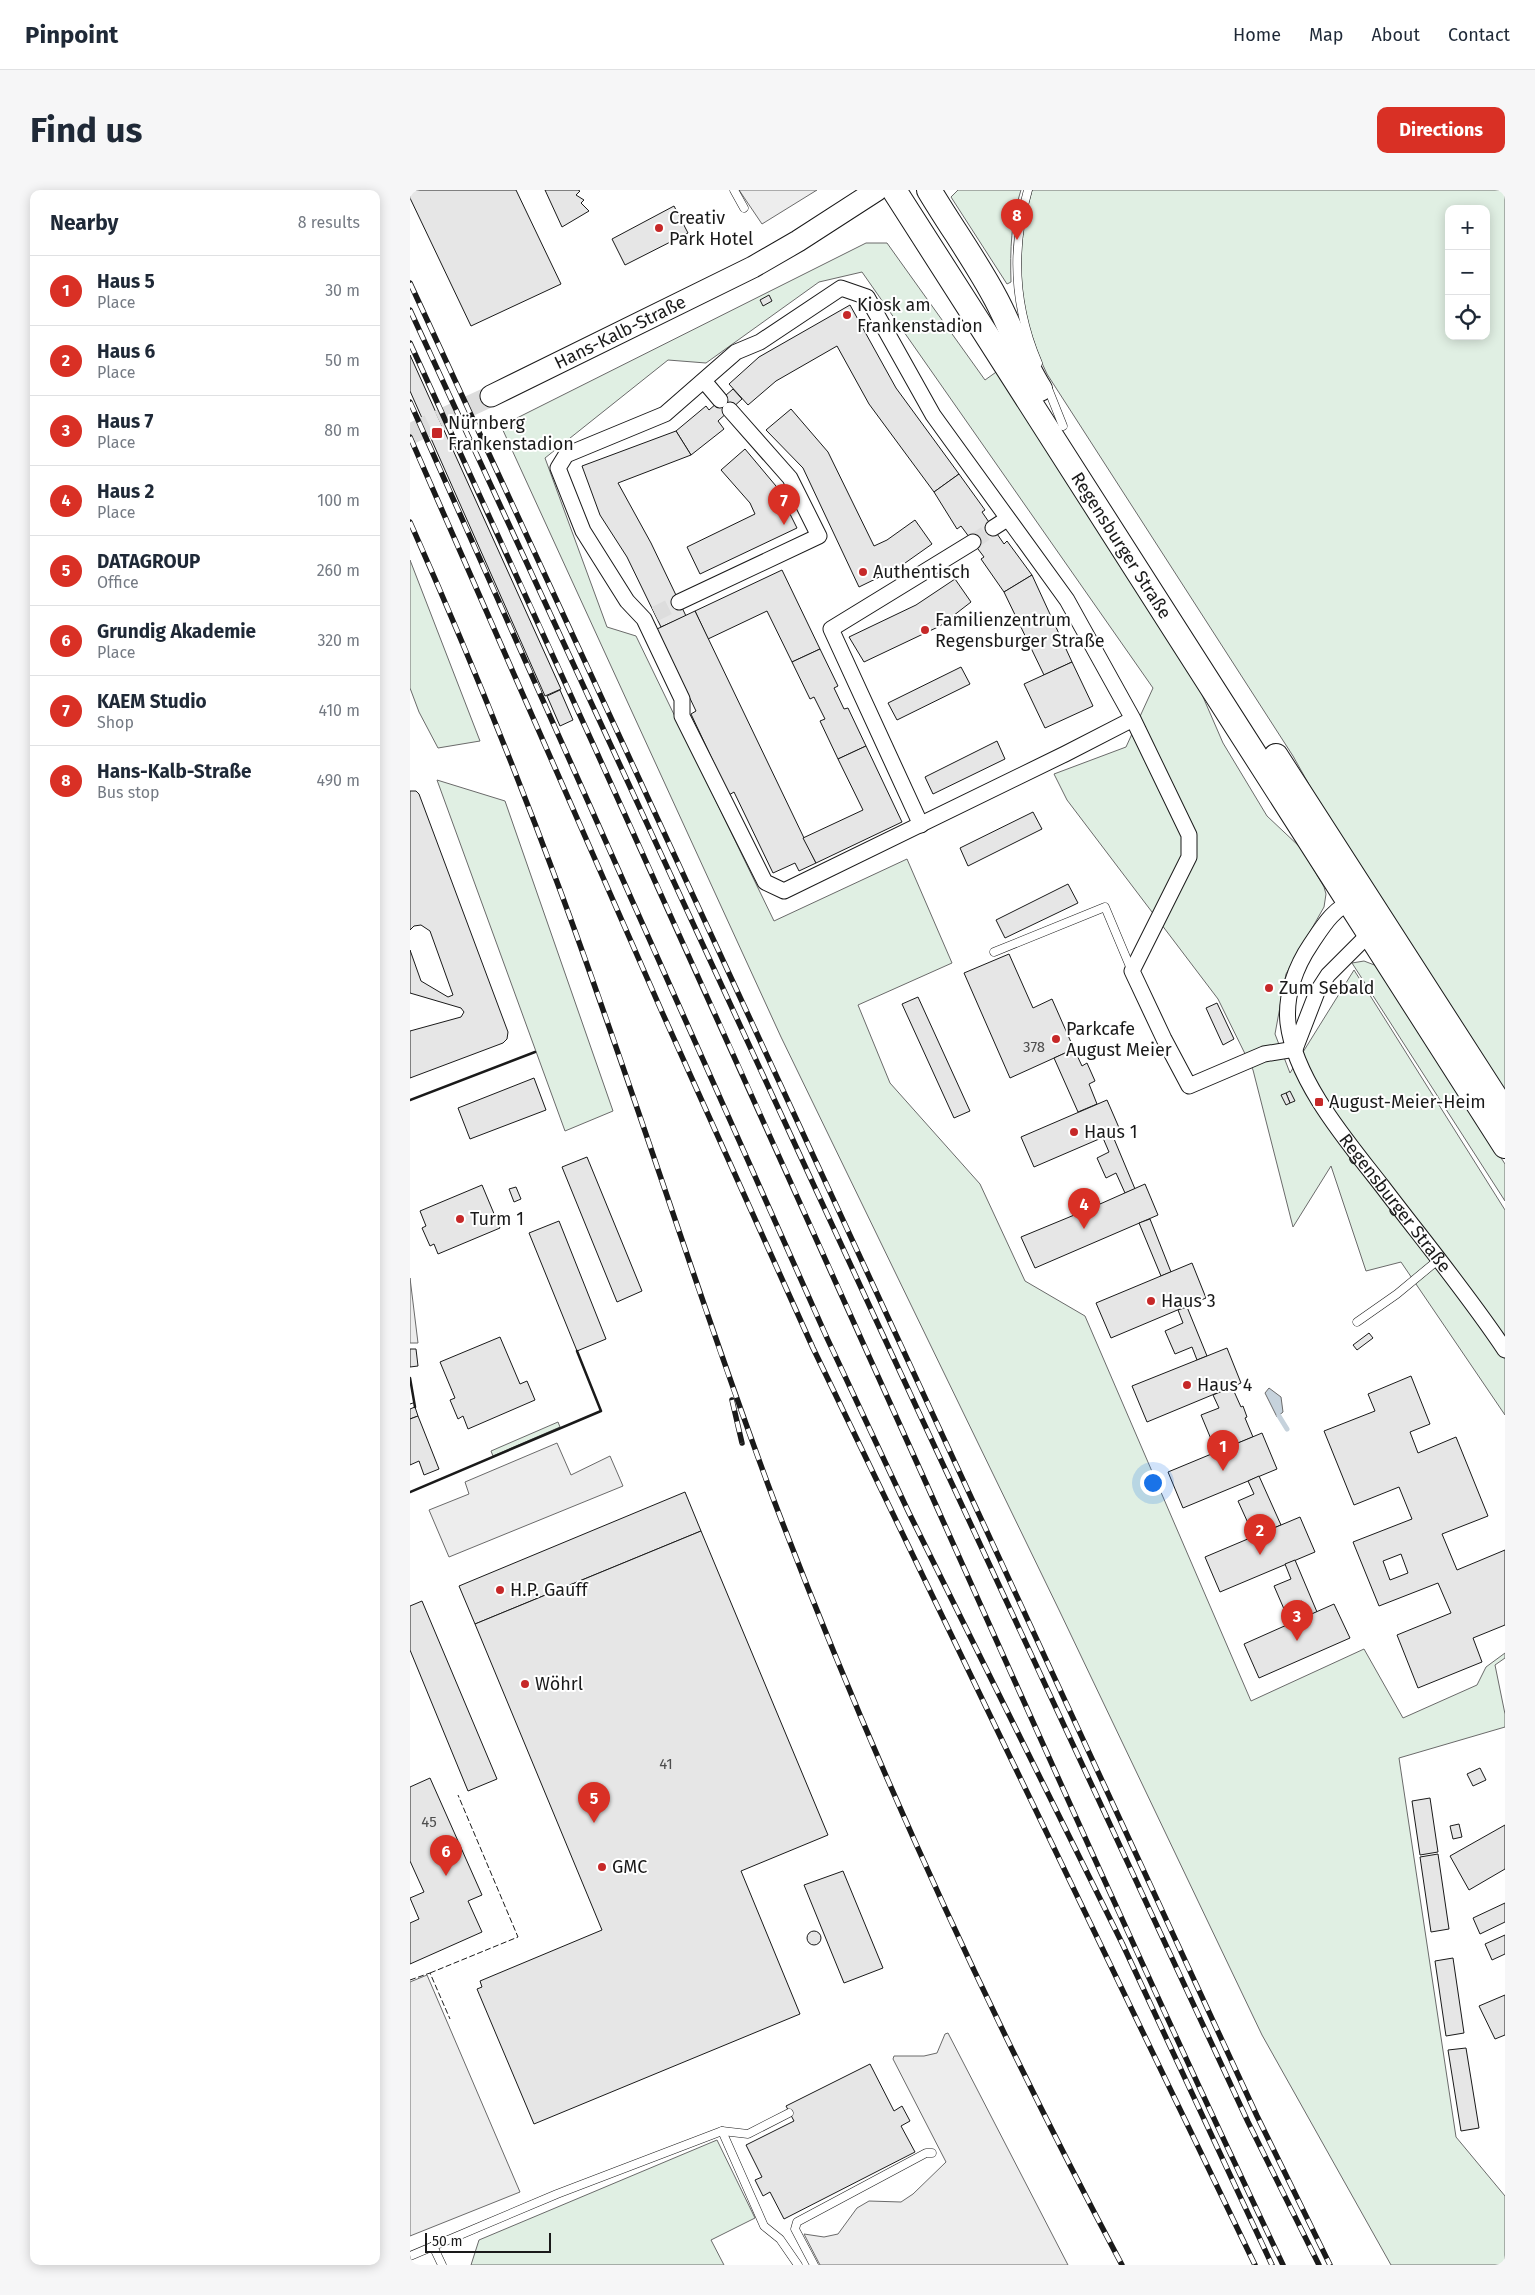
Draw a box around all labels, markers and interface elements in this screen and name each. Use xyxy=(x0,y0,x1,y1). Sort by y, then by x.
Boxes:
text: Pinpoint xyxy=(25,21,118,49)
text: Home xyxy=(1233,24,1281,46)
text: Map xyxy=(1309,24,1343,46)
text: About xyxy=(1371,24,1420,46)
text: Contact xyxy=(1448,24,1510,46)
button: Directions xyxy=(1377,107,1505,153)
text: Find us xyxy=(30,109,142,151)
pin: 8 xyxy=(1001,199,1033,240)
map controls xyxy=(1445,205,1490,340)
button: + xyxy=(1445,205,1490,250)
place label: Creativ Park Hotel xyxy=(669,207,753,250)
text: Nearby xyxy=(50,210,118,236)
text: 8 results xyxy=(298,213,360,232)
marker: Creativ Park Hotel xyxy=(653,222,665,234)
button: − xyxy=(1445,250,1490,295)
text: Haus 5 xyxy=(97,270,155,293)
text: 1 xyxy=(62,281,70,300)
text: 30 m xyxy=(325,281,360,300)
street label: Hans-Kalb-Straße xyxy=(551,291,690,374)
text: Place xyxy=(97,293,136,312)
place label: Kiosk am Frankenstadion xyxy=(857,294,983,337)
button: locate xyxy=(1445,295,1490,340)
marker: Kiosk am Frankenstadion xyxy=(841,309,853,321)
text: Haus 6 xyxy=(97,340,155,363)
text: 2 xyxy=(62,351,70,370)
text: 50 m xyxy=(325,351,360,370)
text: Place xyxy=(97,363,136,382)
text: Haus 7 xyxy=(97,410,154,433)
place label: Nürnberg Frankenstadion xyxy=(448,412,574,455)
text: 3 xyxy=(62,421,70,440)
text: 80 m xyxy=(324,421,360,440)
marker: Nürnberg Frankenstadion xyxy=(430,426,444,440)
text: Place xyxy=(97,433,136,452)
street label: Regensburger Straße xyxy=(1066,468,1176,623)
text: Haus 2 xyxy=(97,480,154,503)
pin: 7 xyxy=(768,484,800,525)
text: 4 xyxy=(61,491,71,510)
text: 100 m xyxy=(317,491,360,510)
text: Place xyxy=(97,503,136,522)
text: DATAGROUP xyxy=(97,550,200,573)
text: 5 xyxy=(62,561,70,580)
text: 260 m xyxy=(317,561,360,580)
place label: Authentisch xyxy=(873,561,970,583)
marker: Authentisch xyxy=(857,566,869,578)
text: Office xyxy=(97,573,139,592)
place label: Familienzentrum Regensburger Straße xyxy=(935,609,1105,652)
text: Grundig Akademie xyxy=(97,620,256,643)
marker: Familienzentrum Regensburger Straße xyxy=(919,624,931,636)
text: 6 xyxy=(61,631,71,650)
text: 320 m xyxy=(317,631,360,650)
text: Place xyxy=(97,643,136,662)
text: KAEM Studio xyxy=(97,690,207,713)
text: 7 xyxy=(62,701,70,720)
text: 410 m xyxy=(319,701,360,720)
text: Shop xyxy=(97,713,134,732)
text: Hans-Kalb-Straße xyxy=(97,760,251,783)
text: 8 xyxy=(61,771,71,790)
text: 490 m xyxy=(317,771,360,790)
text: Bus stop xyxy=(97,783,160,802)
place label: Zum Sebald xyxy=(1279,977,1374,999)
marker: Zum Sebald xyxy=(1263,982,1275,994)
place label: Parkcafe August Meier xyxy=(1066,1018,1172,1061)
marker: Parkcafe August Meier xyxy=(1050,1033,1062,1045)
house number: 378 xyxy=(1023,1038,1045,1056)
place label: August-Meier-Heim xyxy=(1329,1091,1486,1113)
marker: August-Meier-Heim xyxy=(1313,1096,1325,1108)
place label: Haus 1 xyxy=(1084,1121,1137,1143)
marker: Haus 1 xyxy=(1068,1126,1080,1138)
street label: Regensburger Straße xyxy=(1334,1129,1456,1277)
pin: 4 xyxy=(1068,1188,1100,1229)
place label: Turm 1 xyxy=(470,1208,524,1230)
marker: Turm 1 xyxy=(454,1213,466,1225)
place label: Haus 3 xyxy=(1161,1290,1216,1312)
marker: Haus 3 xyxy=(1145,1295,1157,1307)
place label: Haus 4 xyxy=(1197,1374,1253,1396)
marker: Haus 4 xyxy=(1181,1379,1193,1391)
pin: 1 xyxy=(1207,1430,1239,1471)
your location xyxy=(1140,1470,1166,1496)
pin: 2 xyxy=(1244,1514,1276,1555)
place label: H.P. Gauff xyxy=(510,1579,590,1601)
marker: H.P. Gauff xyxy=(494,1584,506,1596)
pin: 3 xyxy=(1281,1600,1313,1641)
place label: Wöhrl xyxy=(535,1673,583,1695)
marker: Wöhrl xyxy=(519,1678,531,1690)
house number: 41 xyxy=(659,1755,673,1773)
pin: 5 xyxy=(578,1782,610,1823)
house number: 45 xyxy=(421,1813,437,1831)
pin: 6 xyxy=(430,1835,462,1876)
place label: GMC xyxy=(612,1856,647,1878)
marker: GMC xyxy=(596,1861,608,1873)
scale bar xyxy=(425,2230,551,2253)
text: 50 m xyxy=(432,2233,463,2250)

